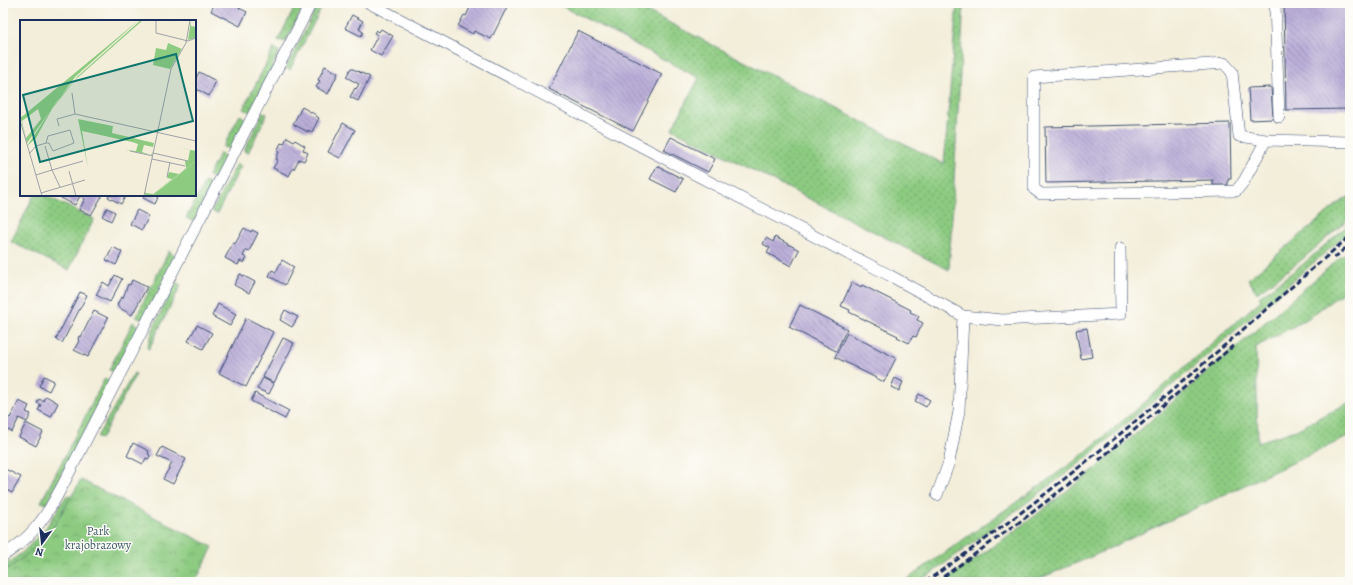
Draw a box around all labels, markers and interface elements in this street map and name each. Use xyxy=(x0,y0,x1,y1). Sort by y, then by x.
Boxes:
inset map xyxy=(20,20,196,196)
north arrow xyxy=(22,523,62,563)
park label: Park krajobrazowy xyxy=(65,523,132,553)
text: N xyxy=(34,544,45,560)

